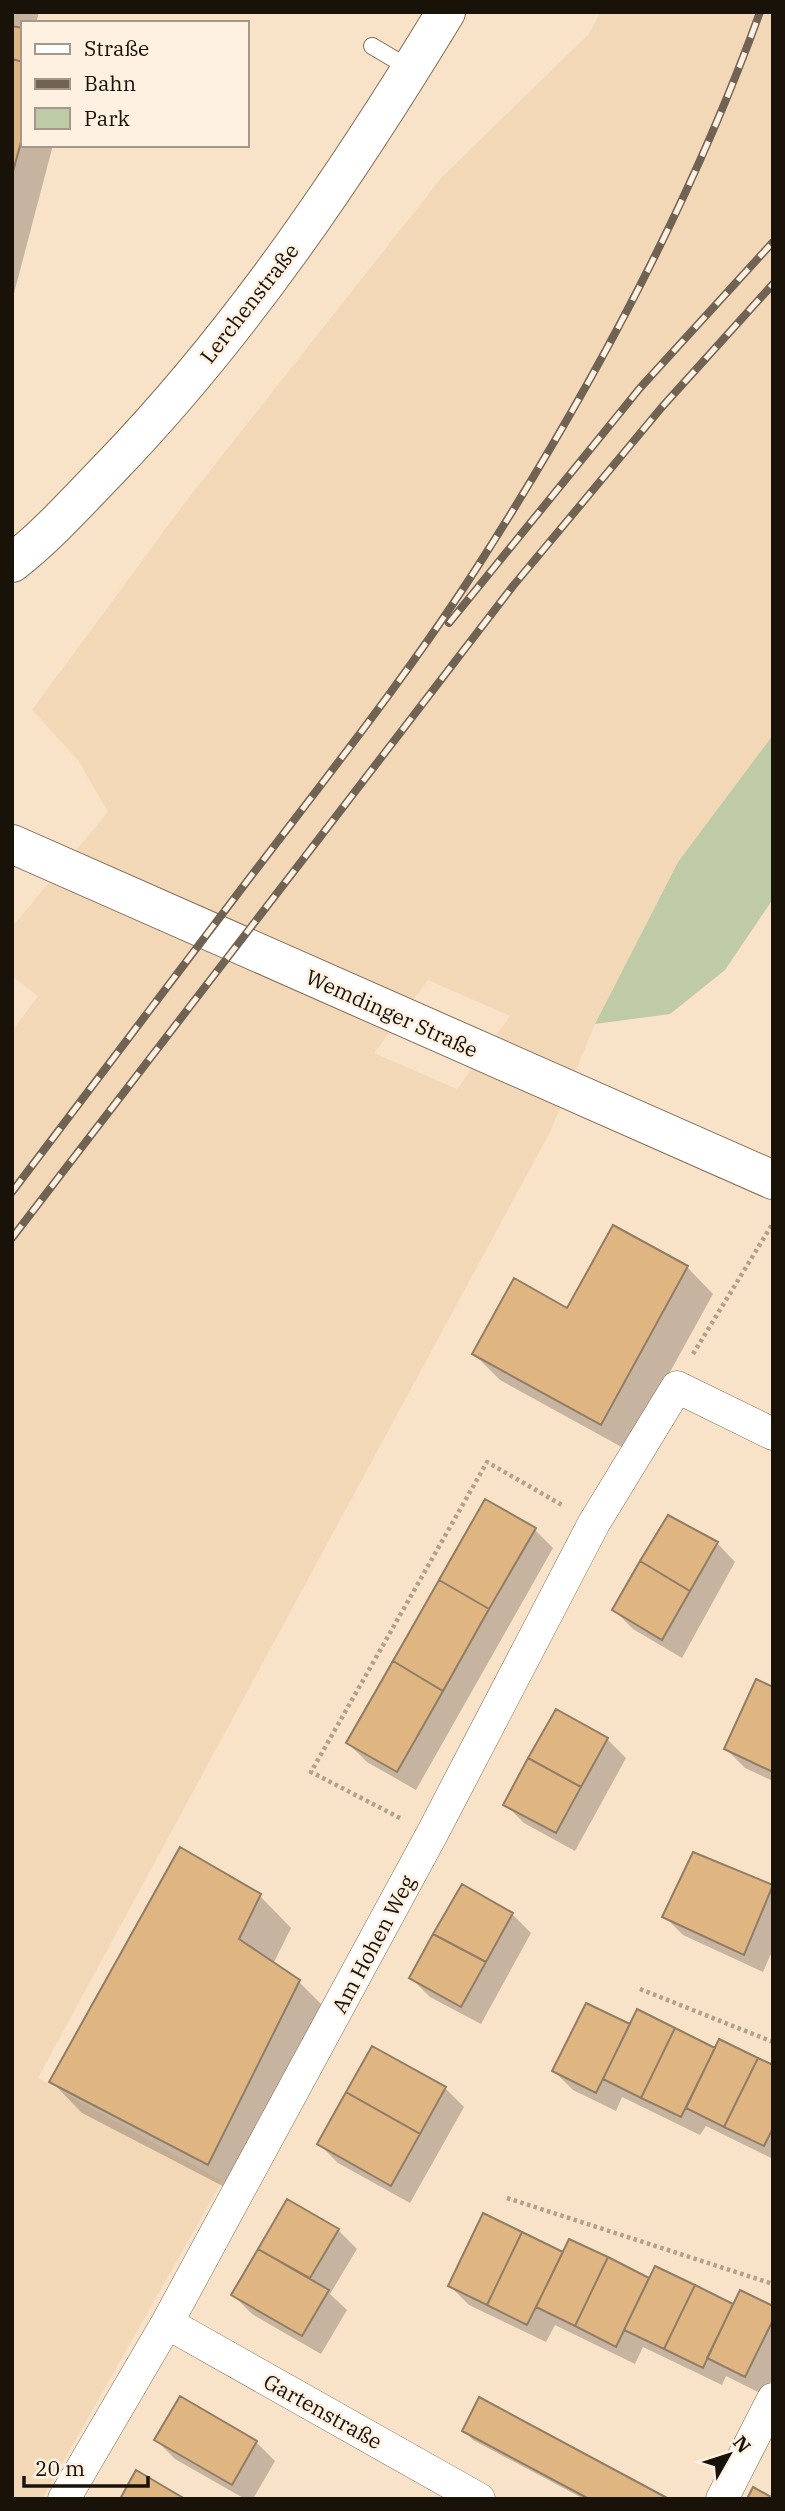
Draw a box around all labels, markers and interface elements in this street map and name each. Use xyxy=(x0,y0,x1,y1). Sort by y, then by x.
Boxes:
legend xyxy=(21,21,248,147)
text: Straße xyxy=(84,34,149,62)
text: Bahn xyxy=(84,69,136,97)
text: Park xyxy=(84,104,131,132)
street label: Lerchenstraße xyxy=(193,237,305,369)
street label: Wemdinger Straße xyxy=(302,962,482,1064)
street label: Am Hohen Weg xyxy=(325,1870,421,2018)
street label: Gartenstraße xyxy=(259,2367,387,2455)
north arrow xyxy=(694,2420,764,2490)
text: N xyxy=(728,2431,756,2458)
scale bar xyxy=(24,2444,149,2488)
text: 20 m xyxy=(35,2454,85,2482)

